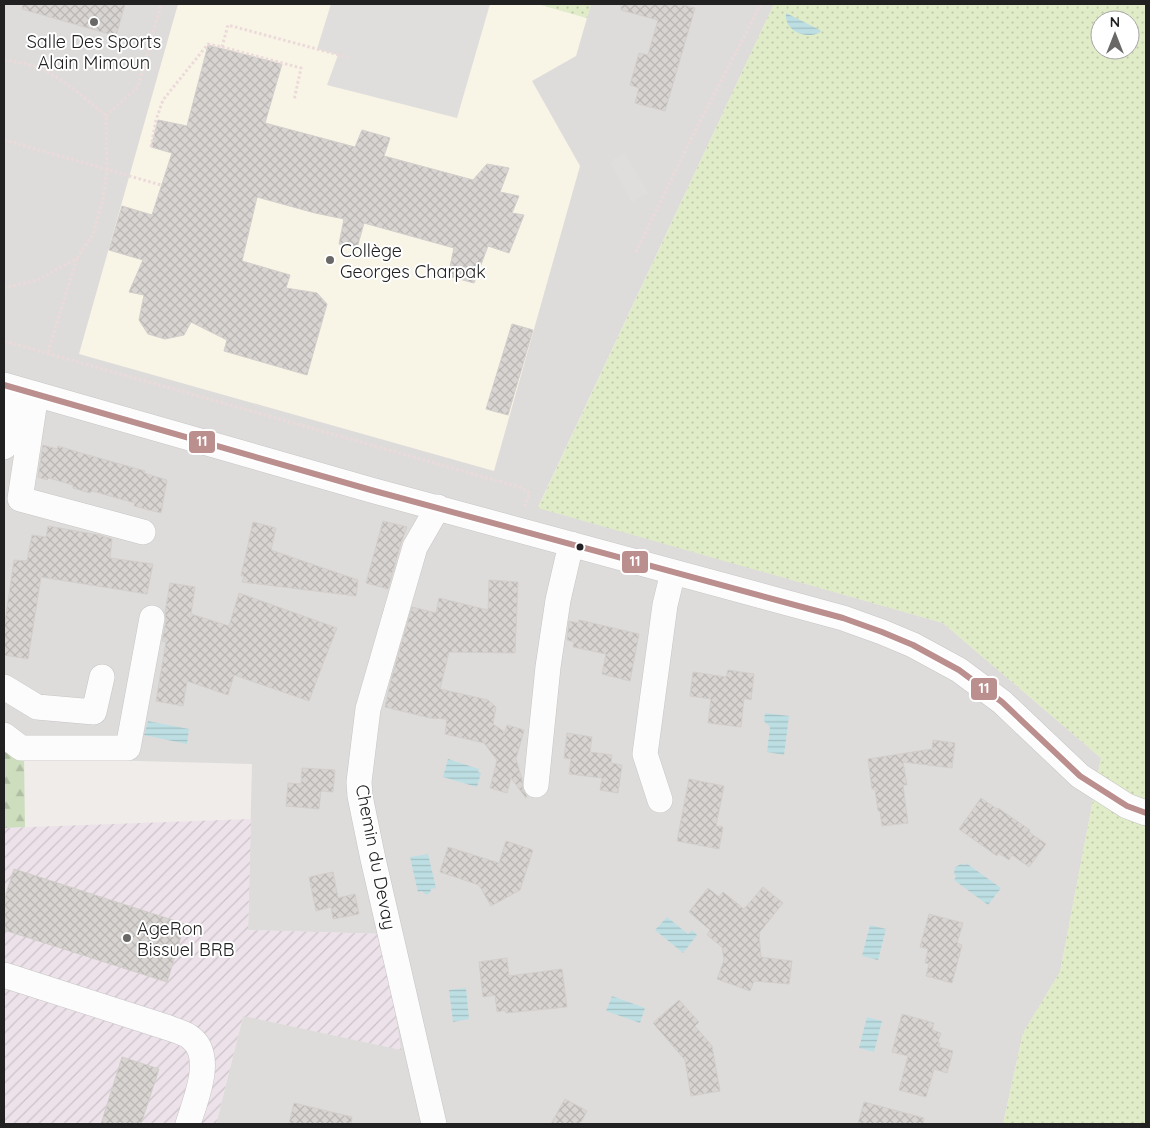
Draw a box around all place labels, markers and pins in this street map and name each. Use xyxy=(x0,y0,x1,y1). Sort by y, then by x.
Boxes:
marker: Salle Des Sports Alain Mimoun xyxy=(88,16,100,28)
place label: Salle Des Sports Alain Mimoun xyxy=(27,30,161,74)
place label: Collège Georges Charpak xyxy=(340,239,486,283)
marker: Collège Georges Charpak xyxy=(324,254,336,266)
unlabelled marker xyxy=(575,542,585,552)
place label: AgeRon Bissuel BRB xyxy=(137,917,234,961)
marker: AgeRon Bissuel BRB xyxy=(121,932,133,944)

